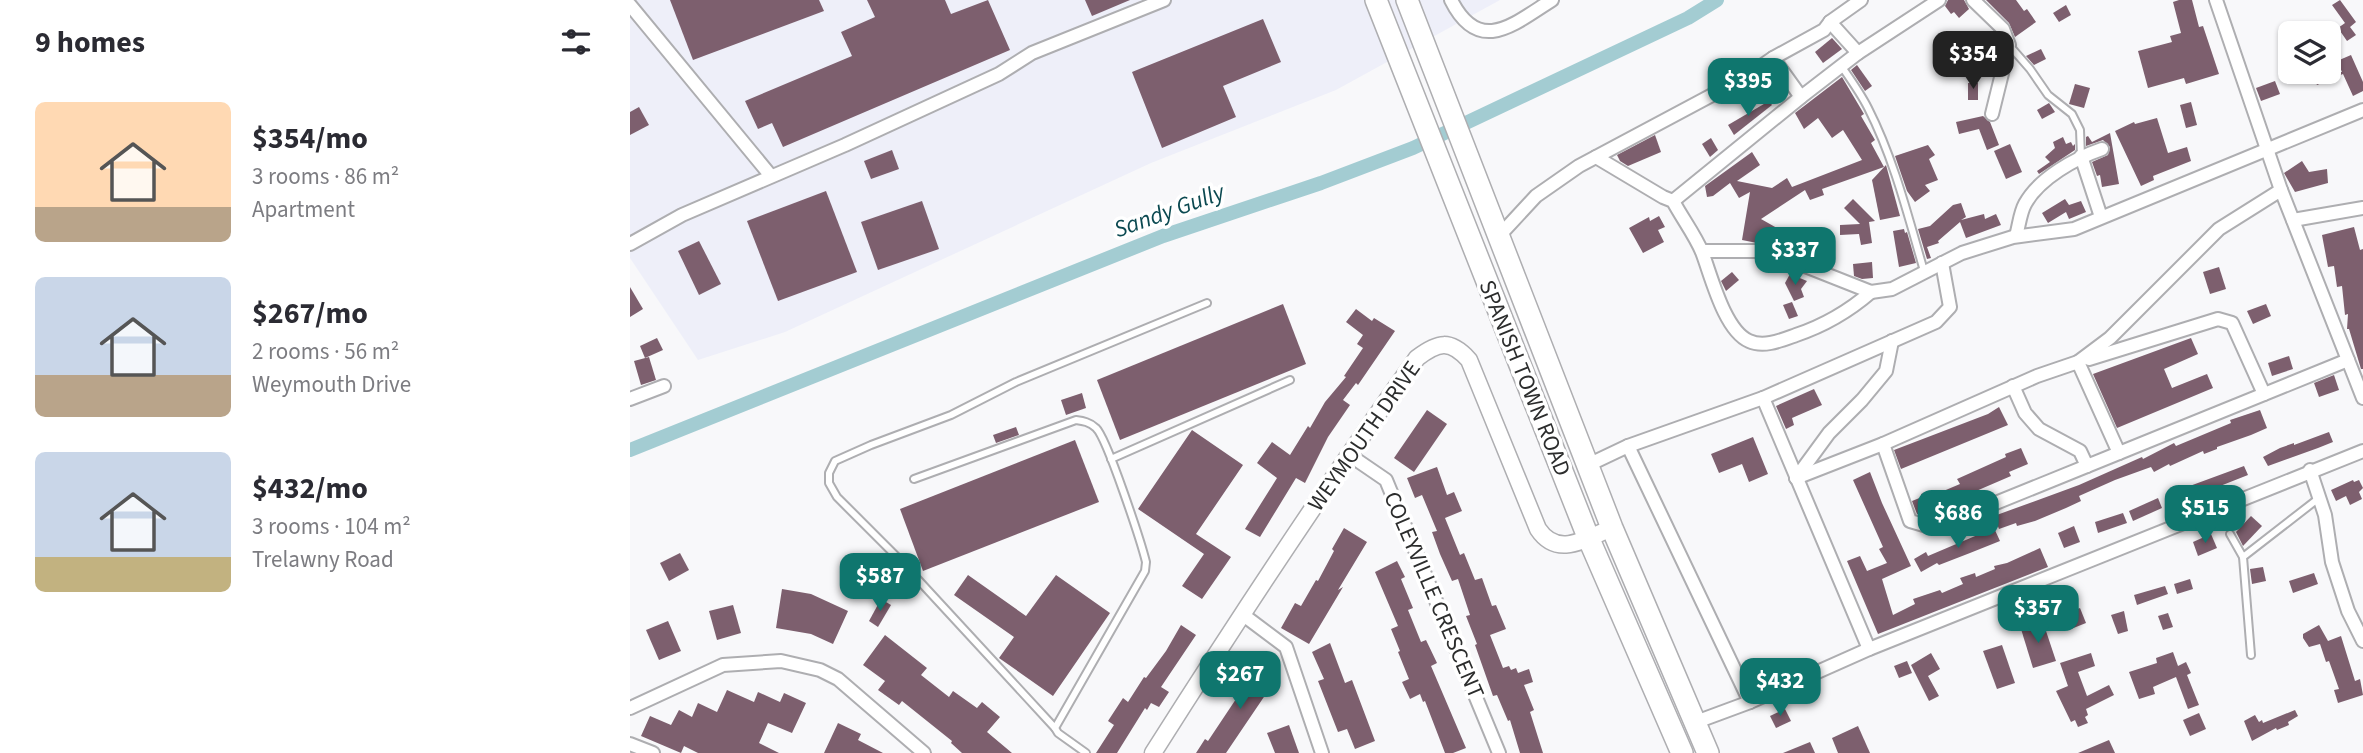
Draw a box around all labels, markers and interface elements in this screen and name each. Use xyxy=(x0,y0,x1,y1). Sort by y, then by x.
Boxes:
text: 9 homes xyxy=(35,21,145,64)
map controls xyxy=(2278,21,2341,84)
button: layers xyxy=(2278,21,2341,84)
icon: filters xyxy=(557,23,595,61)
pin: $354 xyxy=(1932,32,2014,91)
text: $354 xyxy=(1949,37,1997,70)
pin: $395 xyxy=(1707,58,1789,118)
text: $395 xyxy=(1724,64,1772,97)
text: $354/mo xyxy=(252,117,368,160)
icon: home xyxy=(91,130,175,214)
text: 3 rooms · 86 m² xyxy=(252,160,399,193)
water label: Sandy Gully xyxy=(1109,174,1230,247)
text: Apartment xyxy=(252,193,355,226)
pin: $337 xyxy=(1754,228,1836,287)
text: $337 xyxy=(1771,233,1819,266)
street label: SPANISH TOWN ROAD xyxy=(1471,275,1579,481)
text: $267/mo xyxy=(252,292,368,335)
icon: home xyxy=(91,305,175,389)
text: 2 rooms · 56 m² xyxy=(252,335,399,368)
street label: WEYMOUTH DRIVE xyxy=(1300,354,1428,518)
text: Weymouth Drive xyxy=(252,368,411,401)
text: $432/mo xyxy=(252,467,368,510)
icon: home xyxy=(91,480,175,564)
street label: COLEYVILLE CRESCENT xyxy=(1375,486,1493,704)
pin: $515 xyxy=(2164,486,2246,545)
pin: $686 xyxy=(1917,490,1999,550)
text: $515 xyxy=(2181,491,2229,524)
text: $686 xyxy=(1934,496,1982,529)
text: 3 rooms · 104 m² xyxy=(252,510,411,543)
text: Trelawny Road xyxy=(252,543,394,576)
pin: $587 xyxy=(839,554,921,613)
text: $587 xyxy=(856,559,904,592)
pin: $357 xyxy=(1997,586,2079,645)
text: $357 xyxy=(2014,591,2062,624)
pin: $267 xyxy=(1199,652,1281,711)
text: $267 xyxy=(1216,657,1264,690)
pin: $432 xyxy=(1739,658,1821,718)
text: $432 xyxy=(1756,664,1804,697)

